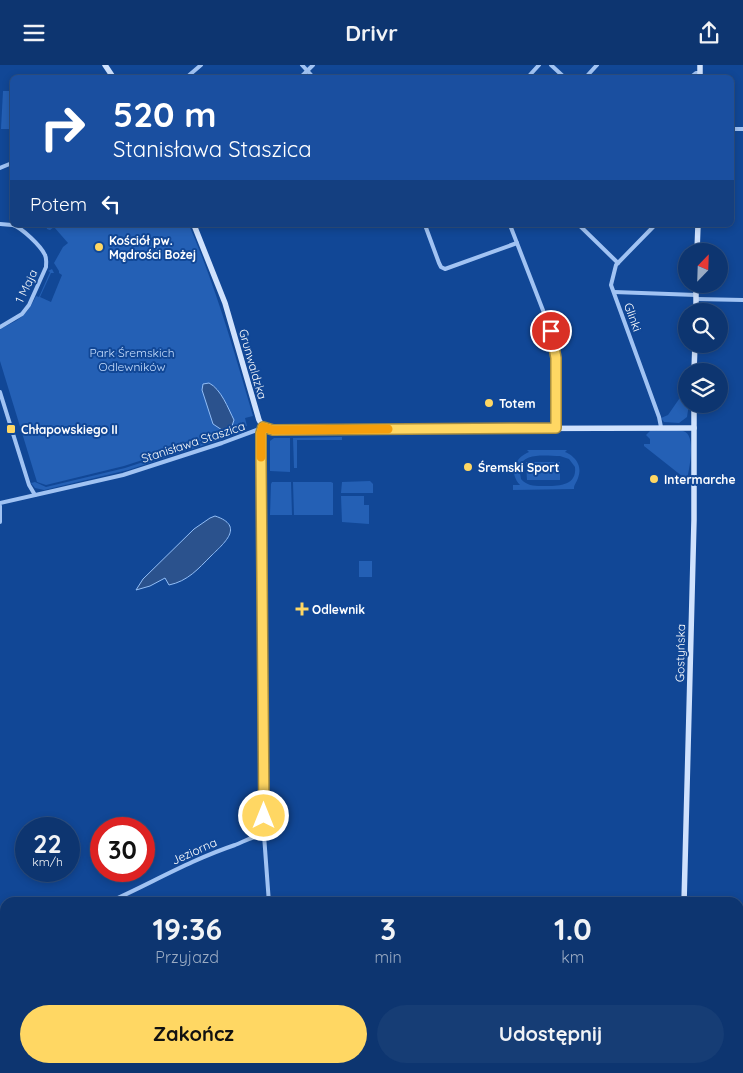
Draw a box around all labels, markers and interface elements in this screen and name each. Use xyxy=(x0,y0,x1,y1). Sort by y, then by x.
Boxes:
icon: menu xyxy=(20,19,48,47)
text: Drivr xyxy=(345,19,398,47)
icon: share xyxy=(695,19,723,47)
text: 520 m xyxy=(113,92,217,136)
icon: right xyxy=(30,95,95,160)
text: Stanisława Staszica xyxy=(113,135,312,163)
icon: left xyxy=(97,190,125,218)
text: Potem xyxy=(30,192,87,216)
place label: Kościół pw. Mądrości Bożej xyxy=(109,233,196,262)
marker: Kościół pw. Mądrości Bożej xyxy=(93,241,105,253)
north arrow xyxy=(678,243,728,293)
map controls xyxy=(678,243,728,413)
street label: 1 Maja xyxy=(11,267,41,305)
street label: Glinki xyxy=(621,301,645,333)
button: search xyxy=(678,303,728,353)
pin xyxy=(530,310,572,352)
icon: arrive xyxy=(537,317,565,345)
street label: Grunwaldzka xyxy=(236,327,270,401)
park label: Park Śremskich Odlewników xyxy=(89,345,175,374)
button: layers xyxy=(678,363,728,413)
place label: Totem xyxy=(499,396,536,411)
marker: Totem xyxy=(483,397,495,409)
street label: Stanisława Staszica xyxy=(139,418,247,466)
place label: Chłapowskiego II xyxy=(21,422,118,437)
marker: Chłapowskiego II xyxy=(5,423,17,435)
place label: Śremski Sport xyxy=(478,460,559,475)
marker: Śremski Sport xyxy=(462,461,474,473)
place label: Intermarche xyxy=(664,472,736,487)
marker: Intermarche xyxy=(648,473,660,485)
place label: Odlewnik xyxy=(312,602,365,617)
marker: Odlewnik xyxy=(296,603,308,615)
street label: Gostyńska xyxy=(672,624,688,682)
position arrow xyxy=(237,789,289,841)
speed limit sign: 30 xyxy=(90,817,155,882)
text: 22 xyxy=(33,828,62,859)
street label: Jeziorna xyxy=(169,834,219,868)
text: km/h xyxy=(32,854,63,869)
text: 19:36 xyxy=(152,910,222,948)
text: 3 xyxy=(380,910,396,948)
text: 1.0 xyxy=(554,910,592,948)
text: Przyjazd xyxy=(155,947,219,967)
text: min xyxy=(374,947,402,967)
text: km xyxy=(561,947,584,967)
button: Zakończ xyxy=(20,1005,367,1063)
button: Udostępnij xyxy=(377,1005,724,1063)

